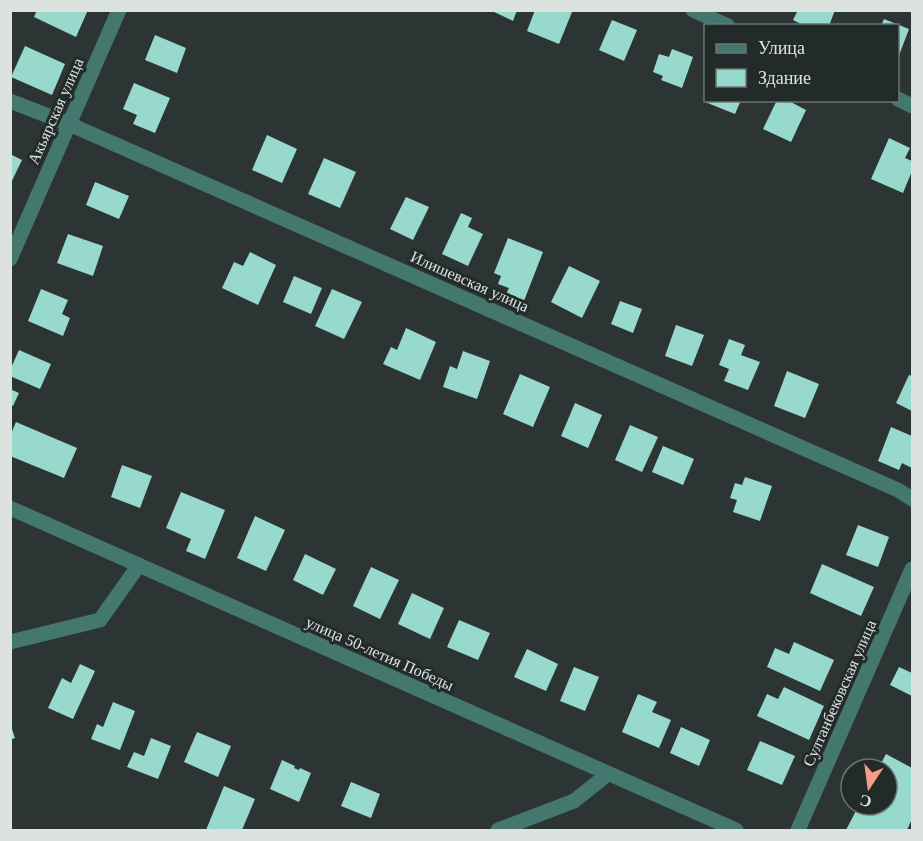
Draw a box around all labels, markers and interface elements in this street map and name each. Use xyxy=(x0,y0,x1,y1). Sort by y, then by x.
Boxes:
legend xyxy=(704,24,899,102)
text: Улица xyxy=(758,38,805,58)
street label: Акьярская улица xyxy=(24,55,87,167)
text: Здание xyxy=(758,68,811,88)
street label: Илишевская улица xyxy=(408,248,532,316)
street label: улица 50-летия Победы xyxy=(303,613,457,695)
street label: Султанбековская улица xyxy=(799,617,880,769)
north arrow xyxy=(839,757,899,817)
text: С xyxy=(858,792,873,811)

